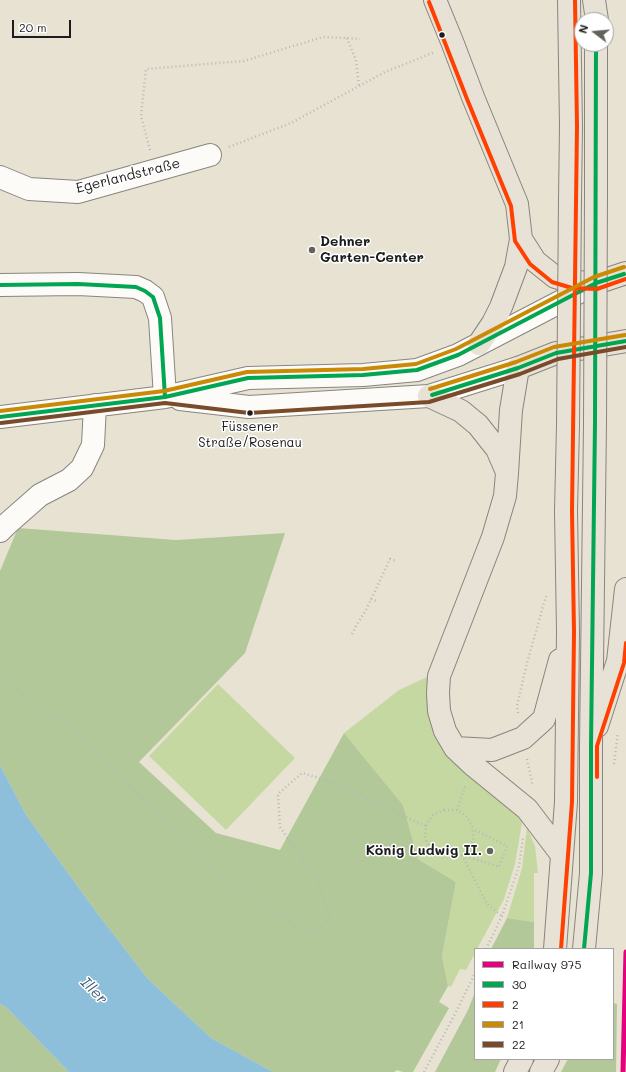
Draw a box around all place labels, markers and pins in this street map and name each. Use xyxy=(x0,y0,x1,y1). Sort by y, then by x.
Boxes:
unlabelled marker xyxy=(437,30,447,40)
place label: Dehner Garten-Center xyxy=(320,234,424,266)
marker: Dehner Garten-Center xyxy=(307,245,317,255)
marker: Füssener Straße/Rosenau xyxy=(245,408,255,418)
place label: Füssener Straße/Rosenau xyxy=(198,419,302,450)
place label: König Ludwig II. xyxy=(366,843,482,859)
marker: König Ludwig II. xyxy=(485,846,495,856)

